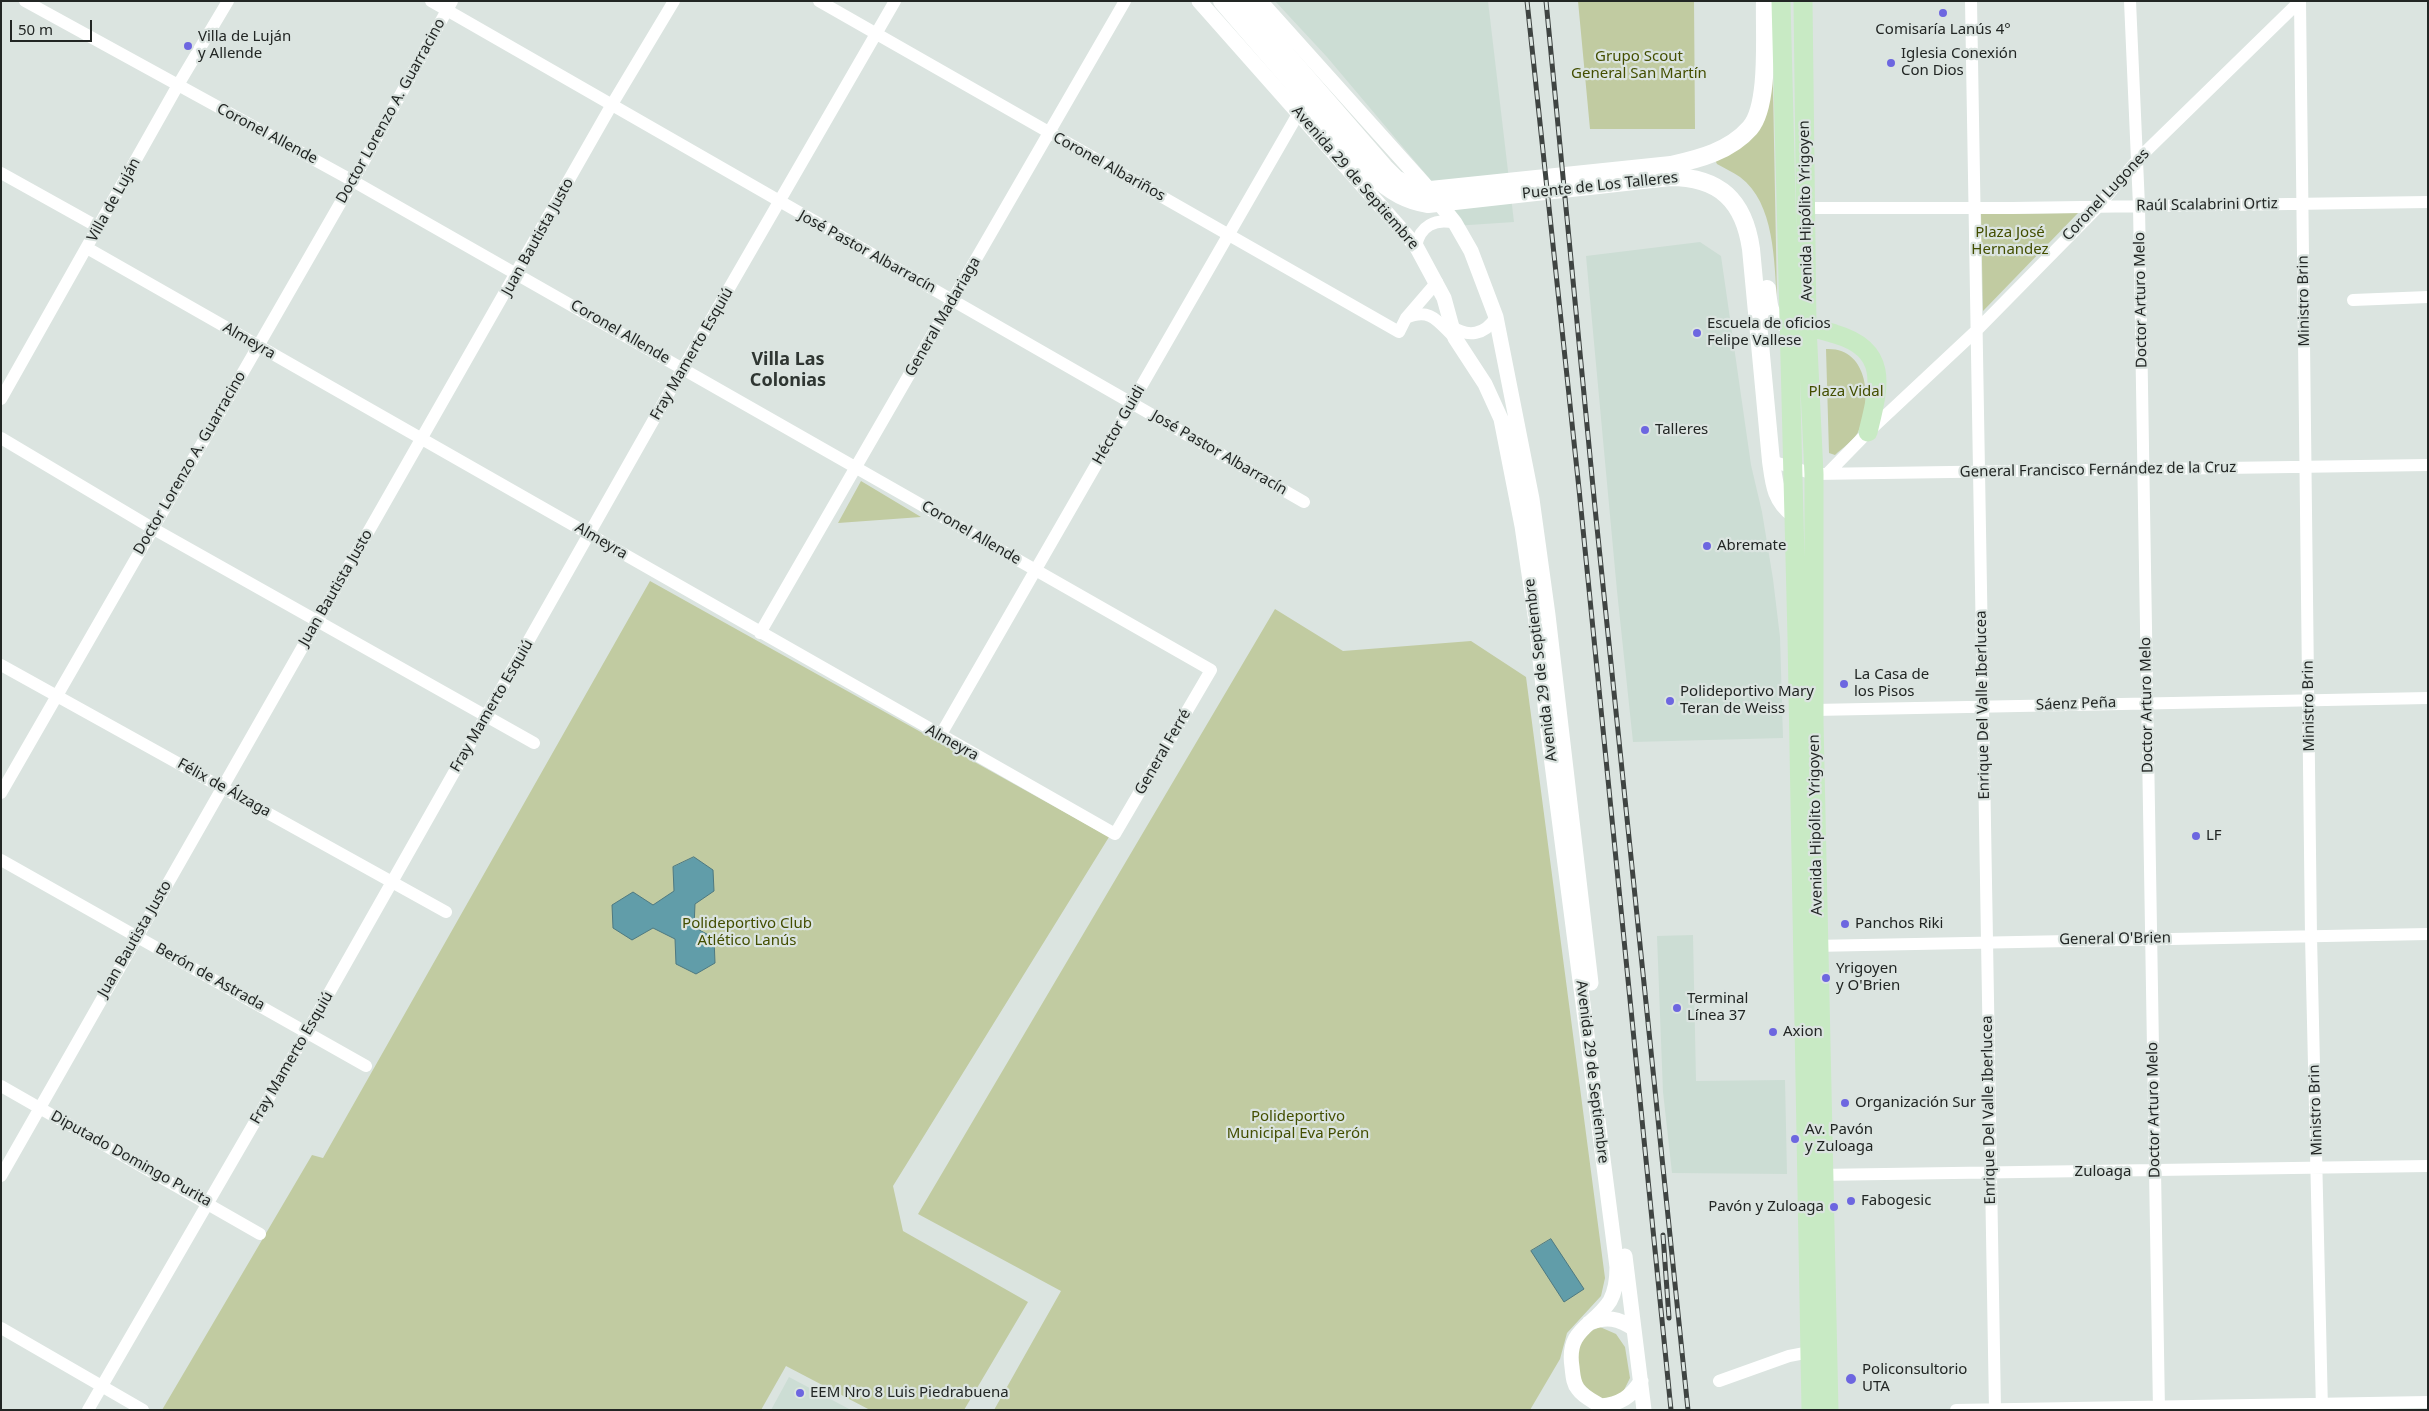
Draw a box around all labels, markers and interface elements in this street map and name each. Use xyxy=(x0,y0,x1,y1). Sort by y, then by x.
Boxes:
marker: Comisaría Lanús 4° xyxy=(1937,7,1949,19)
scale bar xyxy=(12,10,95,42)
street label: Doctor Lorenzo A. Guarracino xyxy=(333,15,449,207)
text: 50 m xyxy=(18,19,53,39)
place label: Comisaría Lanús 4° xyxy=(1875,21,2011,39)
place label: Villa de Luján y Allende xyxy=(198,28,291,63)
marker: Villa de Luján y Allende xyxy=(182,40,194,52)
place label: Iglesia Conexión Con Dios xyxy=(1901,45,2017,80)
park label: Grupo Scout General San Martín xyxy=(1571,48,1707,83)
marker: Iglesia Conexión Con Dios xyxy=(1885,57,1897,69)
street label: Coronel Allende xyxy=(213,100,321,168)
street label: Avenida 29 de Septiembre xyxy=(1288,103,1422,253)
street label: Avenida Hipólito Yrigoyen xyxy=(1795,120,1817,302)
street label: Coronel Albariños xyxy=(1050,129,1168,205)
street label: Coronel Lugones xyxy=(2059,145,2153,245)
street label: Villa de Luján xyxy=(84,155,144,245)
street label: Puente de Los Talleres xyxy=(1521,169,1679,203)
street label: Juan Bautista Justo xyxy=(498,175,578,299)
street label: Raúl Scalabrini Ortiz xyxy=(2136,195,2278,215)
street label: José Pastor Albarracín xyxy=(795,207,939,297)
park label: Plaza José Hernandez xyxy=(1971,224,2049,259)
street label: Doctor Arturo Melo xyxy=(2131,232,2151,368)
street label: General Madariaga xyxy=(901,254,985,380)
street label: Ministro Brin xyxy=(2294,255,2314,347)
street label: Fray Mamerto Esquiú xyxy=(647,285,737,423)
street label: Coronel Allende xyxy=(567,296,673,368)
place label: Escuela de oficios Felipe Vallese xyxy=(1707,315,1831,350)
street label: Almeyra xyxy=(220,319,278,363)
marker: Escuela de oficios Felipe Vallese xyxy=(1691,327,1703,339)
district label: Villa Las Colonias xyxy=(750,349,826,392)
street label: Doctor Lorenzo A. Guarracino xyxy=(130,368,250,558)
street label: Héctor Guidi xyxy=(1089,382,1149,468)
park label: Plaza Vidal xyxy=(1808,383,1884,401)
street label: José Pastor Albarracín xyxy=(1148,407,1290,499)
place label: Talleres xyxy=(1655,421,1708,439)
marker: Talleres xyxy=(1639,424,1651,436)
street label: General Francisco Fernández de la Cruz xyxy=(1960,459,2236,481)
street label: Coronel Allende xyxy=(918,497,1024,569)
street label: Almeyra xyxy=(572,519,630,563)
street label: Juan Bautista Justo xyxy=(295,527,377,649)
place label: Abremate xyxy=(1717,537,1786,555)
marker: Abremate xyxy=(1701,540,1713,552)
street label: Avenida 29 de Septiembre xyxy=(1521,577,1561,763)
street label: Enrique Del Valle Iberlucea xyxy=(1972,610,1994,800)
street label: Fray Mamerto Esquiú xyxy=(447,637,537,775)
street label: Doctor Arturo Melo xyxy=(2137,637,2157,773)
street label: Ministro Brin xyxy=(2299,660,2319,752)
place label: La Casa de los Pisos xyxy=(1854,666,1929,701)
marker: La Casa de los Pisos xyxy=(1838,678,1850,690)
place label: Polideportivo Mary Teran de Weiss xyxy=(1680,683,1814,718)
street label: Sáenz Peña xyxy=(2035,694,2117,714)
marker: Polideportivo Mary Teran de Weiss xyxy=(1664,695,1676,707)
street label: General Ferré xyxy=(1131,706,1195,798)
street label: Almeyra xyxy=(922,721,982,765)
street label: Avenida Hipólito Yrigoyen xyxy=(1805,734,1827,916)
street label: Félix de Álzaga xyxy=(174,755,274,821)
place label: LF xyxy=(2206,827,2222,845)
marker: LF xyxy=(2190,830,2202,842)
street label: Juan Bautista Justo xyxy=(94,878,176,1000)
park label: Polideportivo Club Atlético Lanús xyxy=(682,915,812,950)
place label: Panchos Riki xyxy=(1855,915,1943,933)
marker: Panchos Riki xyxy=(1839,918,1851,930)
street label: General O'Brien xyxy=(2059,929,2171,949)
street label: Berón de Astrada xyxy=(152,940,268,1014)
place label: Yrigoyen y O'Brien xyxy=(1836,960,1900,995)
marker: Yrigoyen y O'Brien xyxy=(1820,972,1832,984)
street label: Avenida 29 de Septiembre xyxy=(1572,979,1612,1165)
street label: Fray Mamerto Esquiú xyxy=(247,989,337,1127)
place label: Terminal Línea 37 xyxy=(1687,990,1748,1025)
marker: Terminal Línea 37 xyxy=(1671,1002,1683,1014)
street label: Enrique Del Valle Iberlucea xyxy=(1978,1015,2000,1205)
place label: Axion xyxy=(1783,1023,1823,1041)
marker: Axion xyxy=(1767,1026,1779,1038)
street label: Doctor Arturo Melo xyxy=(2144,1042,2164,1178)
street label: Ministro Brin xyxy=(2305,1064,2327,1156)
place label: Organización Sur xyxy=(1855,1094,1976,1112)
marker: Organización Sur xyxy=(1839,1097,1851,1109)
street label: Diputado Domingo Purita xyxy=(47,1107,215,1211)
park label: Polideportivo Municipal Eva Perón xyxy=(1227,1108,1369,1143)
place label: Av. Pavón y Zuloaga xyxy=(1805,1121,1873,1156)
marker: Av. Pavón y Zuloaga xyxy=(1789,1133,1801,1145)
street label: Zuloaga xyxy=(2075,1163,2131,1181)
place label: Fabogesic xyxy=(1861,1192,1931,1210)
marker: Fabogesic xyxy=(1845,1195,1857,1207)
place label: Pavón y Zuloaga xyxy=(1708,1198,1824,1216)
marker: Pavón y Zuloaga xyxy=(1828,1201,1840,1213)
place label: Policonsultorio UTA xyxy=(1862,1361,1967,1396)
marker: Policonsultorio UTA xyxy=(1844,1372,1858,1386)
place label: EEM Nro 8 Luis Piedrabuena xyxy=(810,1384,1009,1402)
marker: EEM Nro 8 Luis Piedrabuena xyxy=(794,1387,806,1399)

